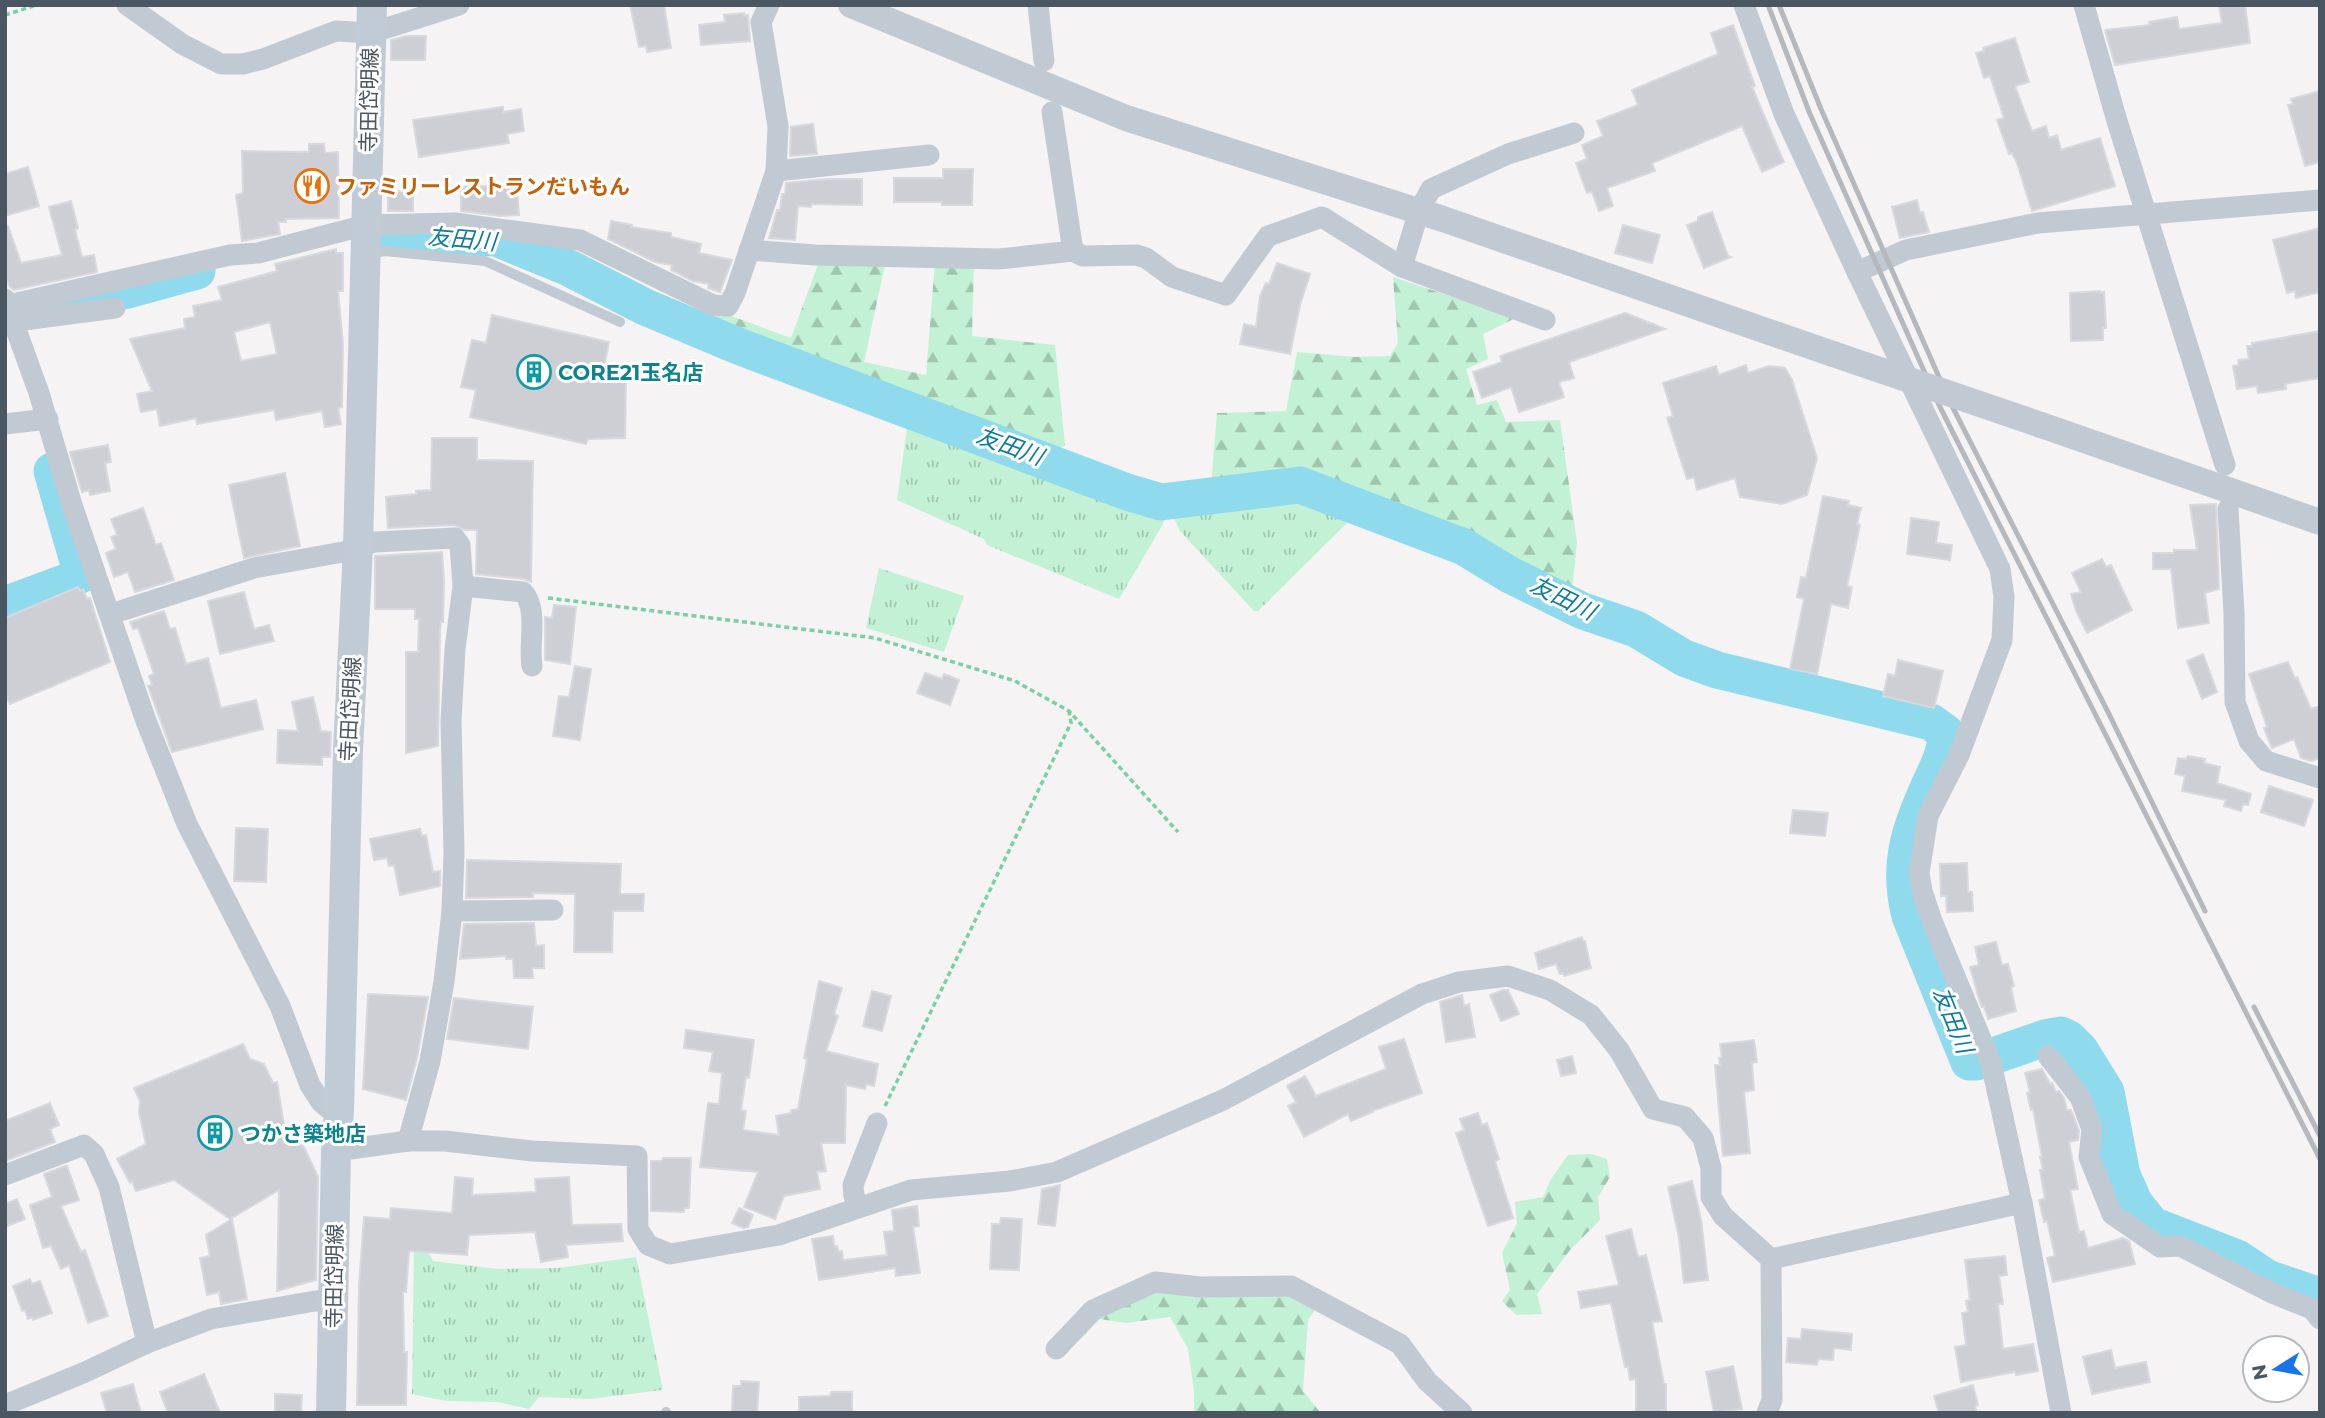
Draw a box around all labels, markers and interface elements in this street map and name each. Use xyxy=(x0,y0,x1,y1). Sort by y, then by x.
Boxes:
street label: 寺田岱明線 xyxy=(356,47,382,153)
restaurant icon: ファミリーレストランだいもん xyxy=(293,167,331,205)
place label: ファミリーレストランだいもん xyxy=(336,174,630,199)
water label: 友田川 xyxy=(426,222,501,256)
building icon: CORE21玉名店 xyxy=(515,353,553,391)
place label: CORE21玉名店 xyxy=(558,360,703,385)
water label: 友田川 xyxy=(973,421,1050,472)
water label: 友田川 xyxy=(1526,570,1603,627)
street label: 寺田岱明線 xyxy=(335,656,365,762)
water label: 友田川 xyxy=(1927,983,1980,1060)
building icon: つかさ築地店 xyxy=(196,1114,234,1152)
place label: つかさ築地店 xyxy=(240,1121,366,1146)
street label: 寺田岱明線 xyxy=(321,1223,347,1329)
north arrow xyxy=(2241,1334,2311,1404)
text: N xyxy=(2247,1362,2273,1382)

